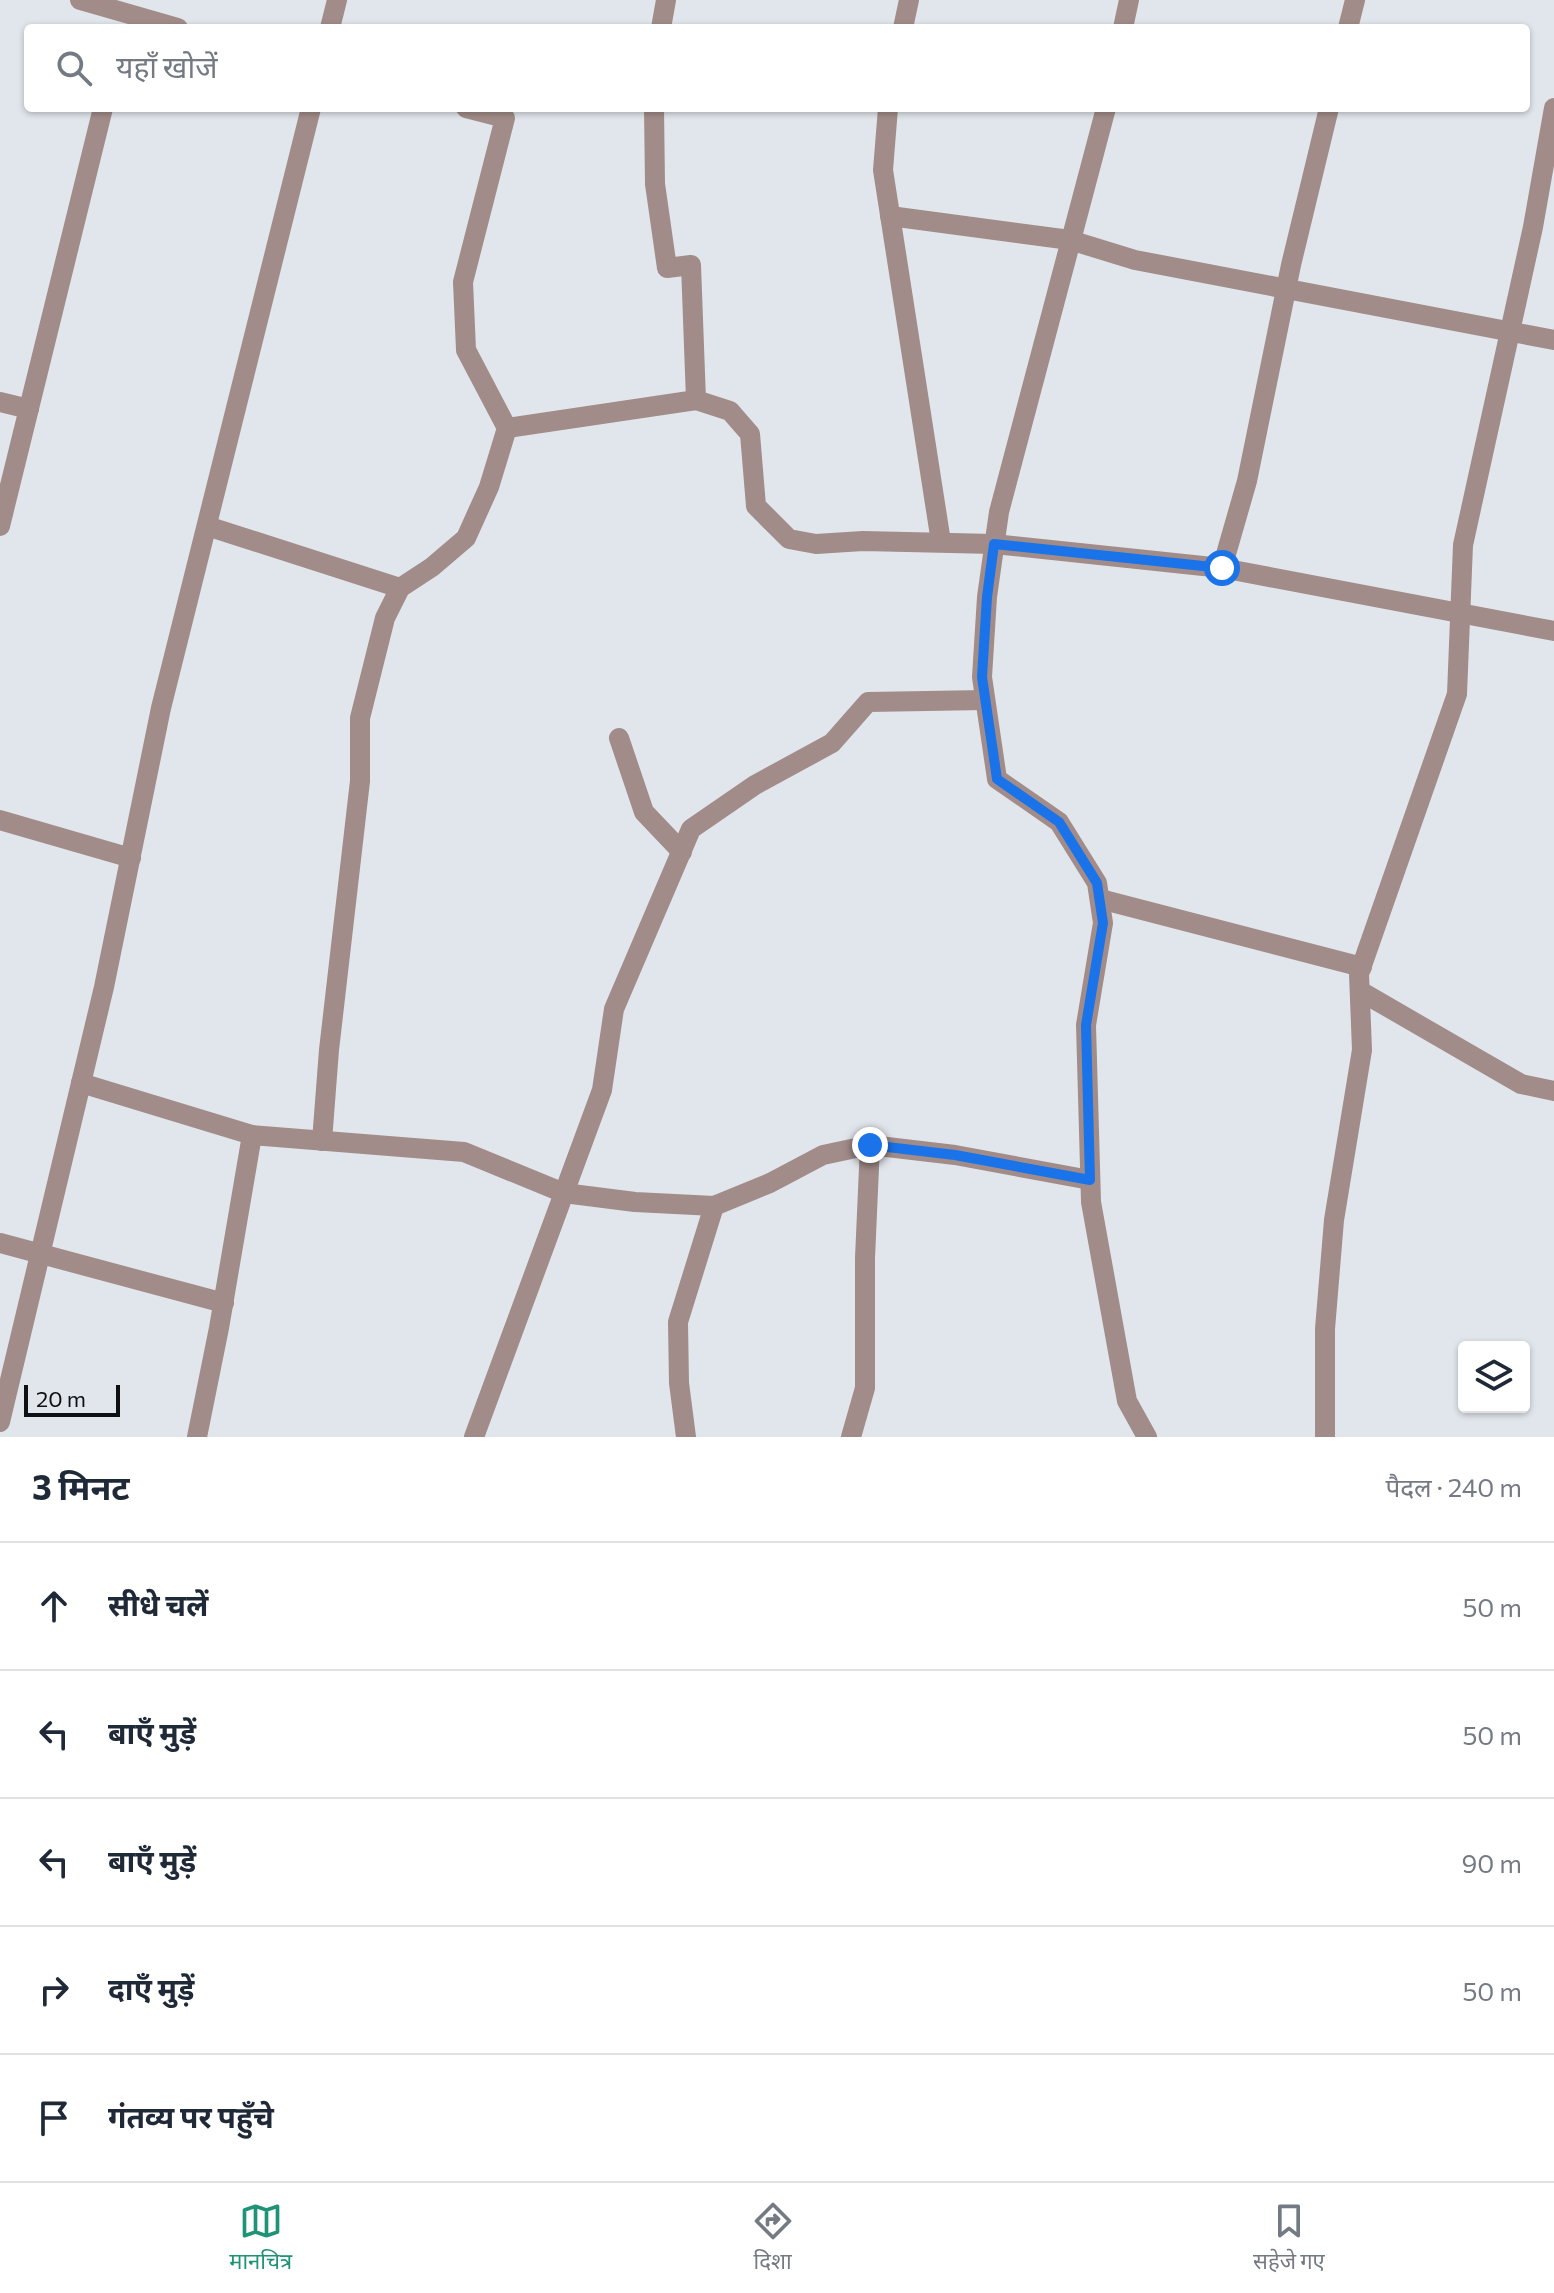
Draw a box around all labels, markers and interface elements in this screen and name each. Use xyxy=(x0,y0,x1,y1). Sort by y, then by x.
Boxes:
search box xyxy=(24,24,1530,112)
icon: search xyxy=(52,46,96,90)
text: यहाँ खोजें xyxy=(116,47,217,84)
route start xyxy=(1204,550,1240,586)
route end xyxy=(852,1127,888,1163)
map controls xyxy=(1458,1341,1530,1413)
button: layers xyxy=(1458,1341,1530,1413)
scale bar xyxy=(24,1381,120,1417)
text: 20 m xyxy=(36,1385,86,1412)
text: 3 मिनट xyxy=(32,1465,130,1507)
text: पैदल · 240 m xyxy=(1386,1471,1522,1502)
icon: ahead xyxy=(32,1584,76,1628)
text: सीधे चलें xyxy=(108,1585,208,1622)
text: 50 m xyxy=(1462,1591,1522,1622)
icon: left xyxy=(32,1712,76,1756)
text: बाएँ मुड़ें xyxy=(108,1713,196,1750)
text: 50 m xyxy=(1462,1719,1522,1750)
icon: left xyxy=(32,1840,76,1884)
text: बाएँ मुड़ें xyxy=(108,1841,196,1878)
text: 90 m xyxy=(1462,1847,1522,1878)
icon: right xyxy=(32,1968,76,2012)
text: दाएँ मुड़ें xyxy=(108,1969,194,2006)
text: 50 m xyxy=(1462,1975,1522,2006)
icon: arrive xyxy=(32,2096,76,2140)
text: गंतव्य पर पहुँचे xyxy=(108,2097,274,2134)
tab: मानचित्र xyxy=(229,2199,292,2278)
tab: दिशा xyxy=(751,2199,795,2278)
tab: सहेजे गए xyxy=(1253,2199,1325,2278)

